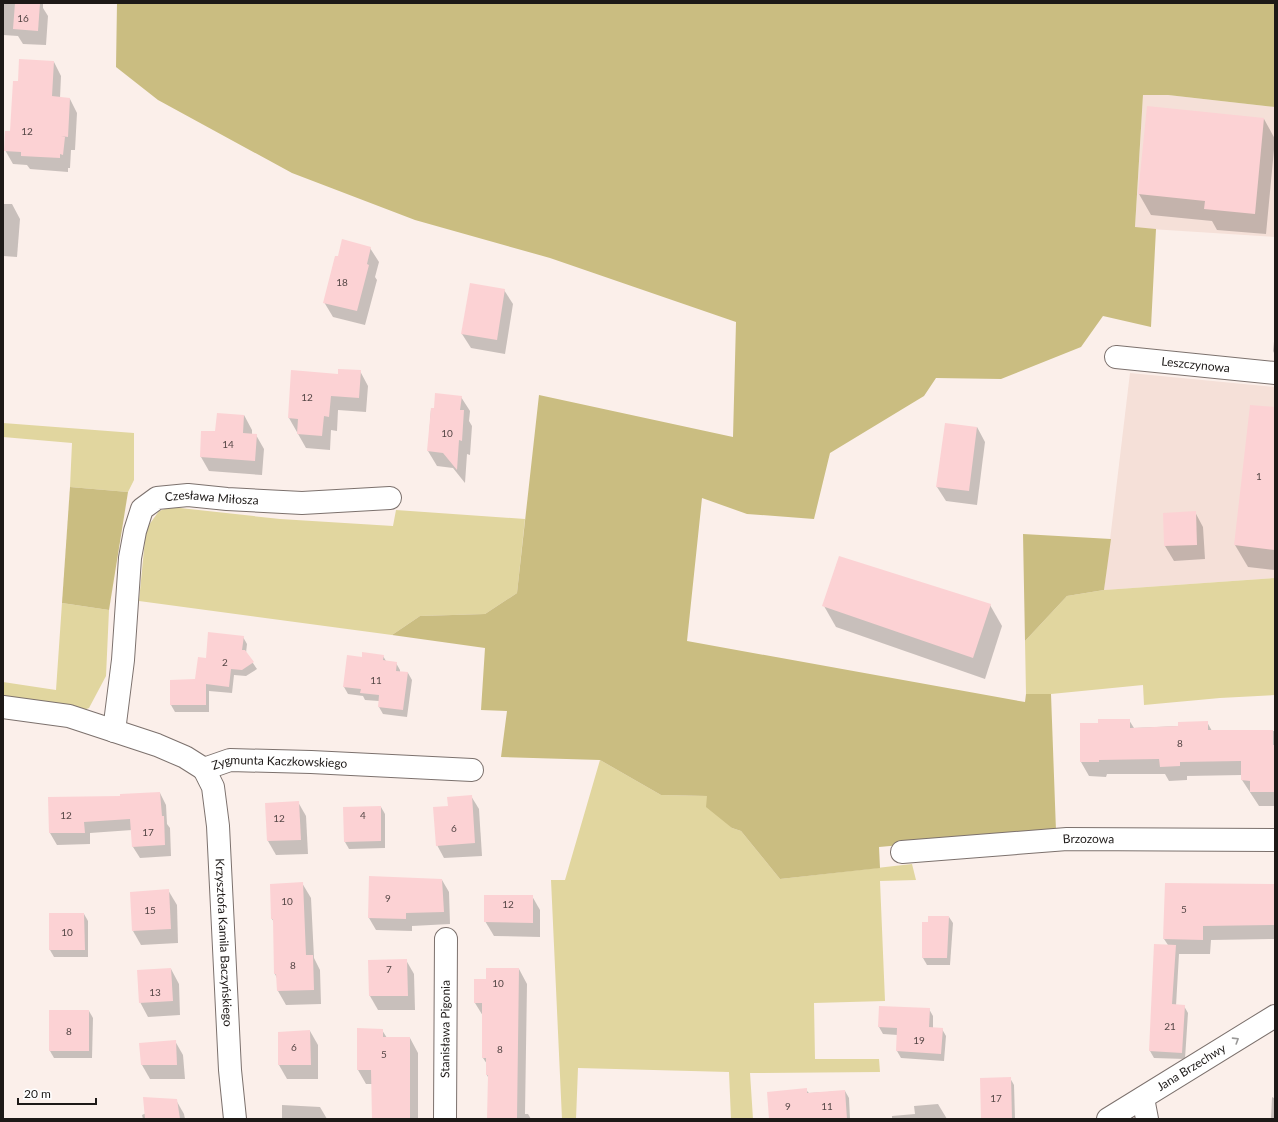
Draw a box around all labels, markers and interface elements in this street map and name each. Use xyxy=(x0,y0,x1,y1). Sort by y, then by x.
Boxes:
house number: 16 xyxy=(17,12,29,24)
house number: 12 xyxy=(21,125,33,137)
house number: 18 xyxy=(336,276,348,288)
street label: Leszczynowa xyxy=(1161,354,1231,375)
house number: 12 xyxy=(301,391,313,403)
house number: 10 xyxy=(441,427,453,439)
house number: 14 xyxy=(222,438,234,450)
house number: 1 xyxy=(1256,470,1262,482)
street label: Czesława Miłosza xyxy=(164,487,259,508)
house number: 2 xyxy=(222,656,228,668)
house number: 11 xyxy=(370,674,382,686)
house number: 8 xyxy=(1177,737,1183,749)
street label: Zygmunta Kaczkowskiego xyxy=(210,752,348,773)
house number: 12 xyxy=(60,809,72,821)
house number: 4 xyxy=(360,809,366,821)
house number: 12 xyxy=(273,812,285,824)
house number: 6 xyxy=(451,822,457,834)
house number: 17 xyxy=(142,826,154,838)
street label: Brzozowa xyxy=(1062,831,1114,846)
street label: Krzysztofa Kamila Baczyńskiego xyxy=(213,858,236,1027)
house number: 9 xyxy=(385,892,391,904)
house number: 10 xyxy=(281,895,293,907)
house number: 12 xyxy=(502,898,514,910)
house number: 5 xyxy=(1181,903,1187,915)
house number: 15 xyxy=(144,904,156,916)
house number: 10 xyxy=(61,926,73,938)
house number: 8 xyxy=(290,959,296,971)
house number: 7 xyxy=(386,963,392,975)
house number: 10 xyxy=(492,977,504,989)
street label: Stanisława Pigonia xyxy=(437,980,453,1078)
house number: 13 xyxy=(149,986,161,998)
house number: 21 xyxy=(1164,1020,1176,1032)
house number: 8 xyxy=(66,1025,72,1037)
house number: 19 xyxy=(913,1034,925,1046)
one-way arrow xyxy=(1232,1037,1239,1044)
street label: Jana Brzechwy xyxy=(1154,1040,1229,1094)
house number: 6 xyxy=(291,1041,297,1053)
house number: 8 xyxy=(497,1043,503,1055)
house number: 5 xyxy=(381,1048,387,1060)
scale bar xyxy=(18,1080,96,1106)
text: 20 m xyxy=(24,1086,51,1101)
house number: 17 xyxy=(990,1092,1002,1104)
house number: 9 xyxy=(785,1100,791,1112)
house number: 11 xyxy=(821,1100,833,1112)

